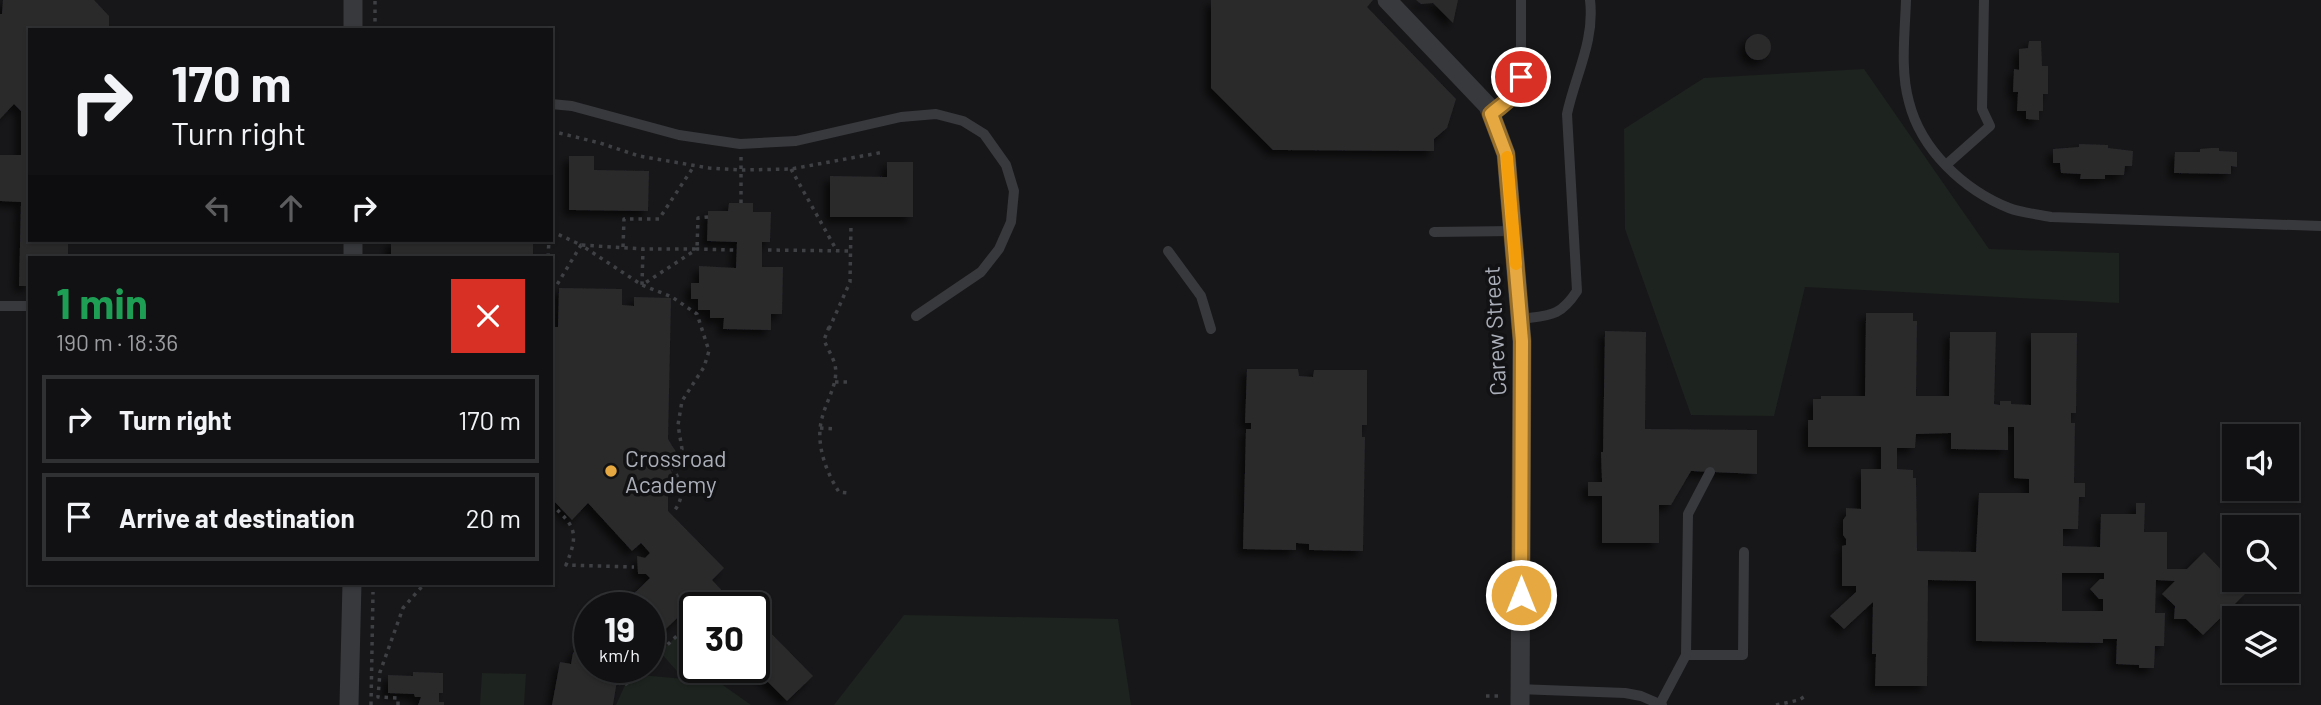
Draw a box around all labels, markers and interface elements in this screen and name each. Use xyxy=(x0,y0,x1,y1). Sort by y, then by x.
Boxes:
pin xyxy=(1491,47,1551,107)
text: 170 m xyxy=(171,53,291,112)
icon: right xyxy=(56,56,147,147)
icon: arrive xyxy=(1502,58,1540,96)
text: Turn right xyxy=(171,113,306,151)
icon: left xyxy=(199,189,237,227)
icon: ahead xyxy=(272,189,310,227)
icon: right xyxy=(345,189,383,227)
street label: Carew Street xyxy=(1477,265,1511,397)
text: 1 min xyxy=(56,277,148,327)
button: close xyxy=(451,279,525,353)
text: 190 m · 18:36 xyxy=(56,328,178,356)
icon: right xyxy=(60,400,98,438)
text: Turn right xyxy=(119,404,232,435)
text: 170 m xyxy=(458,404,521,435)
map controls xyxy=(2222,424,2299,683)
button: sound xyxy=(2222,424,2299,501)
place label: Crossroad Academy xyxy=(625,444,727,498)
marker: Crossroad Academy xyxy=(603,463,619,479)
icon: arrive xyxy=(60,498,98,536)
text: Arrive at destination xyxy=(119,502,355,533)
text: 20 m xyxy=(466,502,521,533)
button: search xyxy=(2222,515,2299,592)
position arrow xyxy=(1484,558,1558,632)
speed limit sign: 30 xyxy=(679,592,770,683)
button: layers xyxy=(2222,606,2299,683)
text: 19 xyxy=(604,607,635,649)
text: km/h xyxy=(599,644,640,666)

